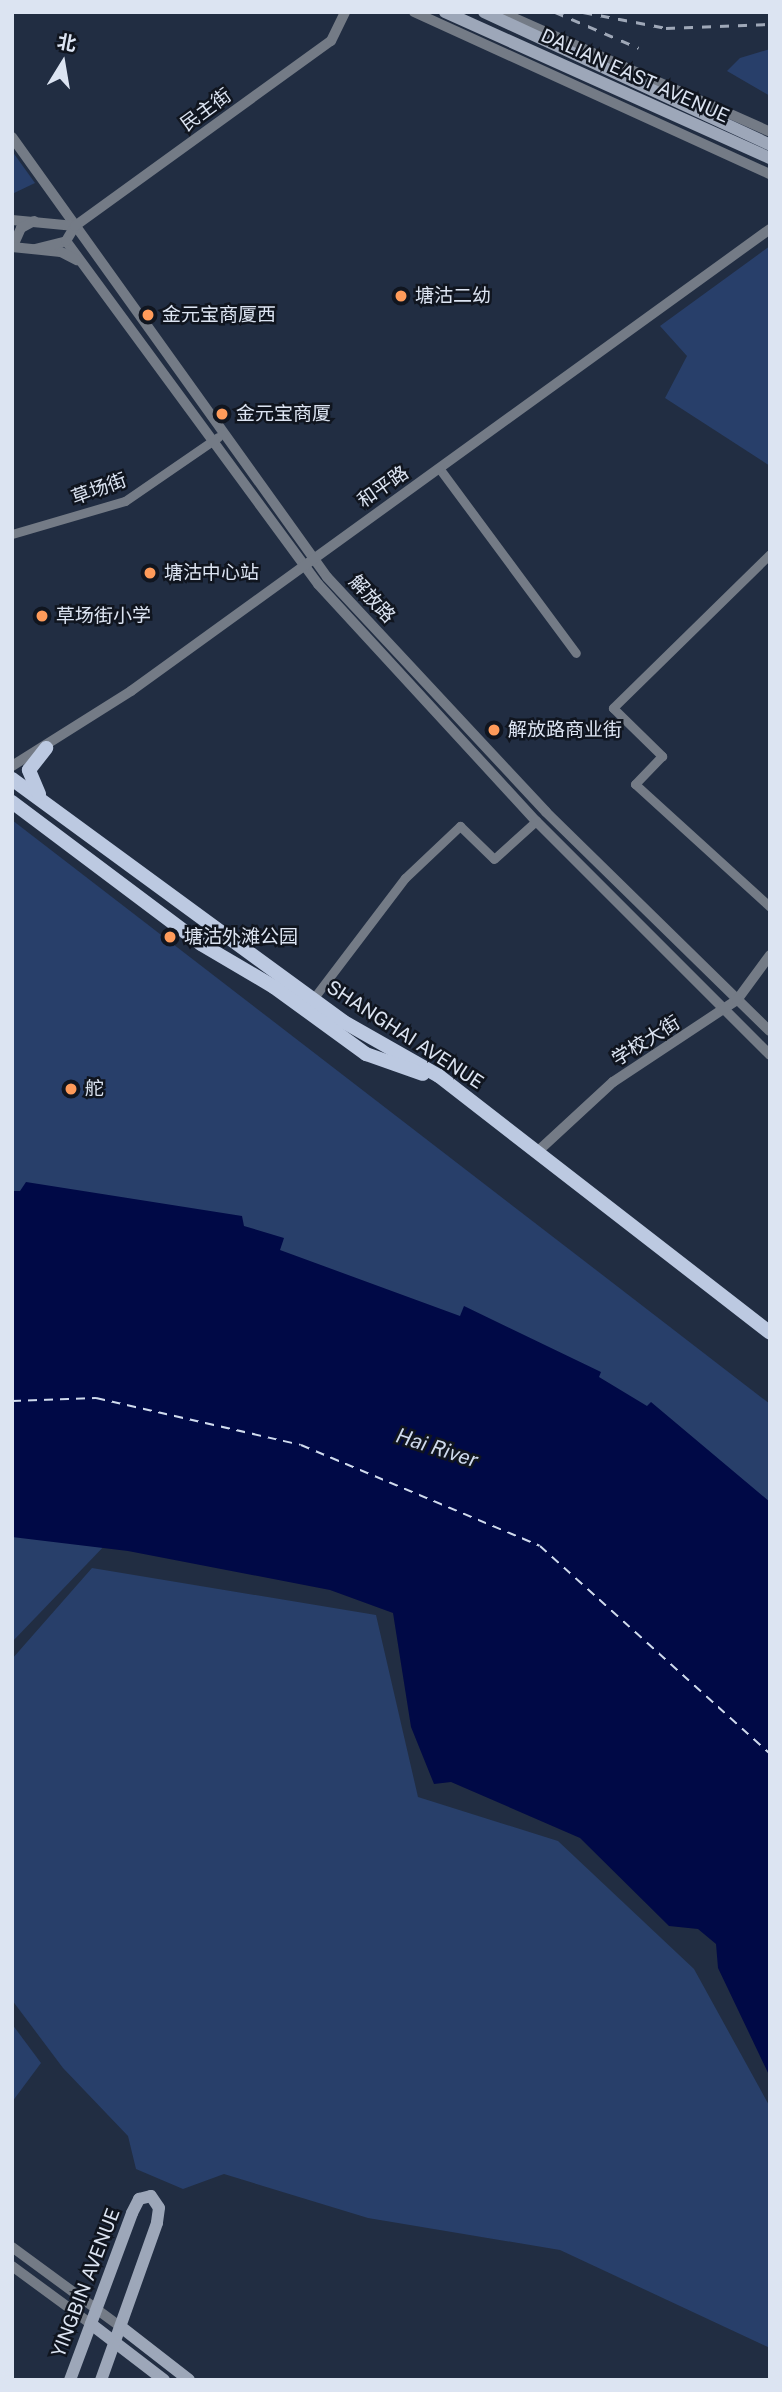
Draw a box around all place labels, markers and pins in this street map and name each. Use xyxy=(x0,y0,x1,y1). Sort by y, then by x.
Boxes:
place label: 塘沽二幼 xyxy=(415,285,491,307)
marker: 塘沽二幼 xyxy=(393,288,409,304)
place label: 金元宝商厦西 xyxy=(162,304,276,326)
marker: 金元宝商厦西 xyxy=(140,307,156,323)
place label: 金元宝商厦 xyxy=(236,403,331,425)
marker: 金元宝商厦 xyxy=(214,406,230,422)
place label: 塘沽中心站 xyxy=(164,562,259,584)
marker: 塘沽中心站 xyxy=(142,565,158,581)
place label: 草场街小学 xyxy=(56,605,151,627)
marker: 草场街小学 xyxy=(34,608,50,624)
place label: 解放路商业街 xyxy=(508,719,622,741)
marker: 解放路商业街 xyxy=(486,722,502,738)
place label: 塘沽外滩公园 xyxy=(184,926,298,948)
marker: 塘沽外滩公园 xyxy=(162,929,178,945)
place label: 舵 xyxy=(85,1078,104,1100)
marker: 舵 xyxy=(63,1081,79,1097)

